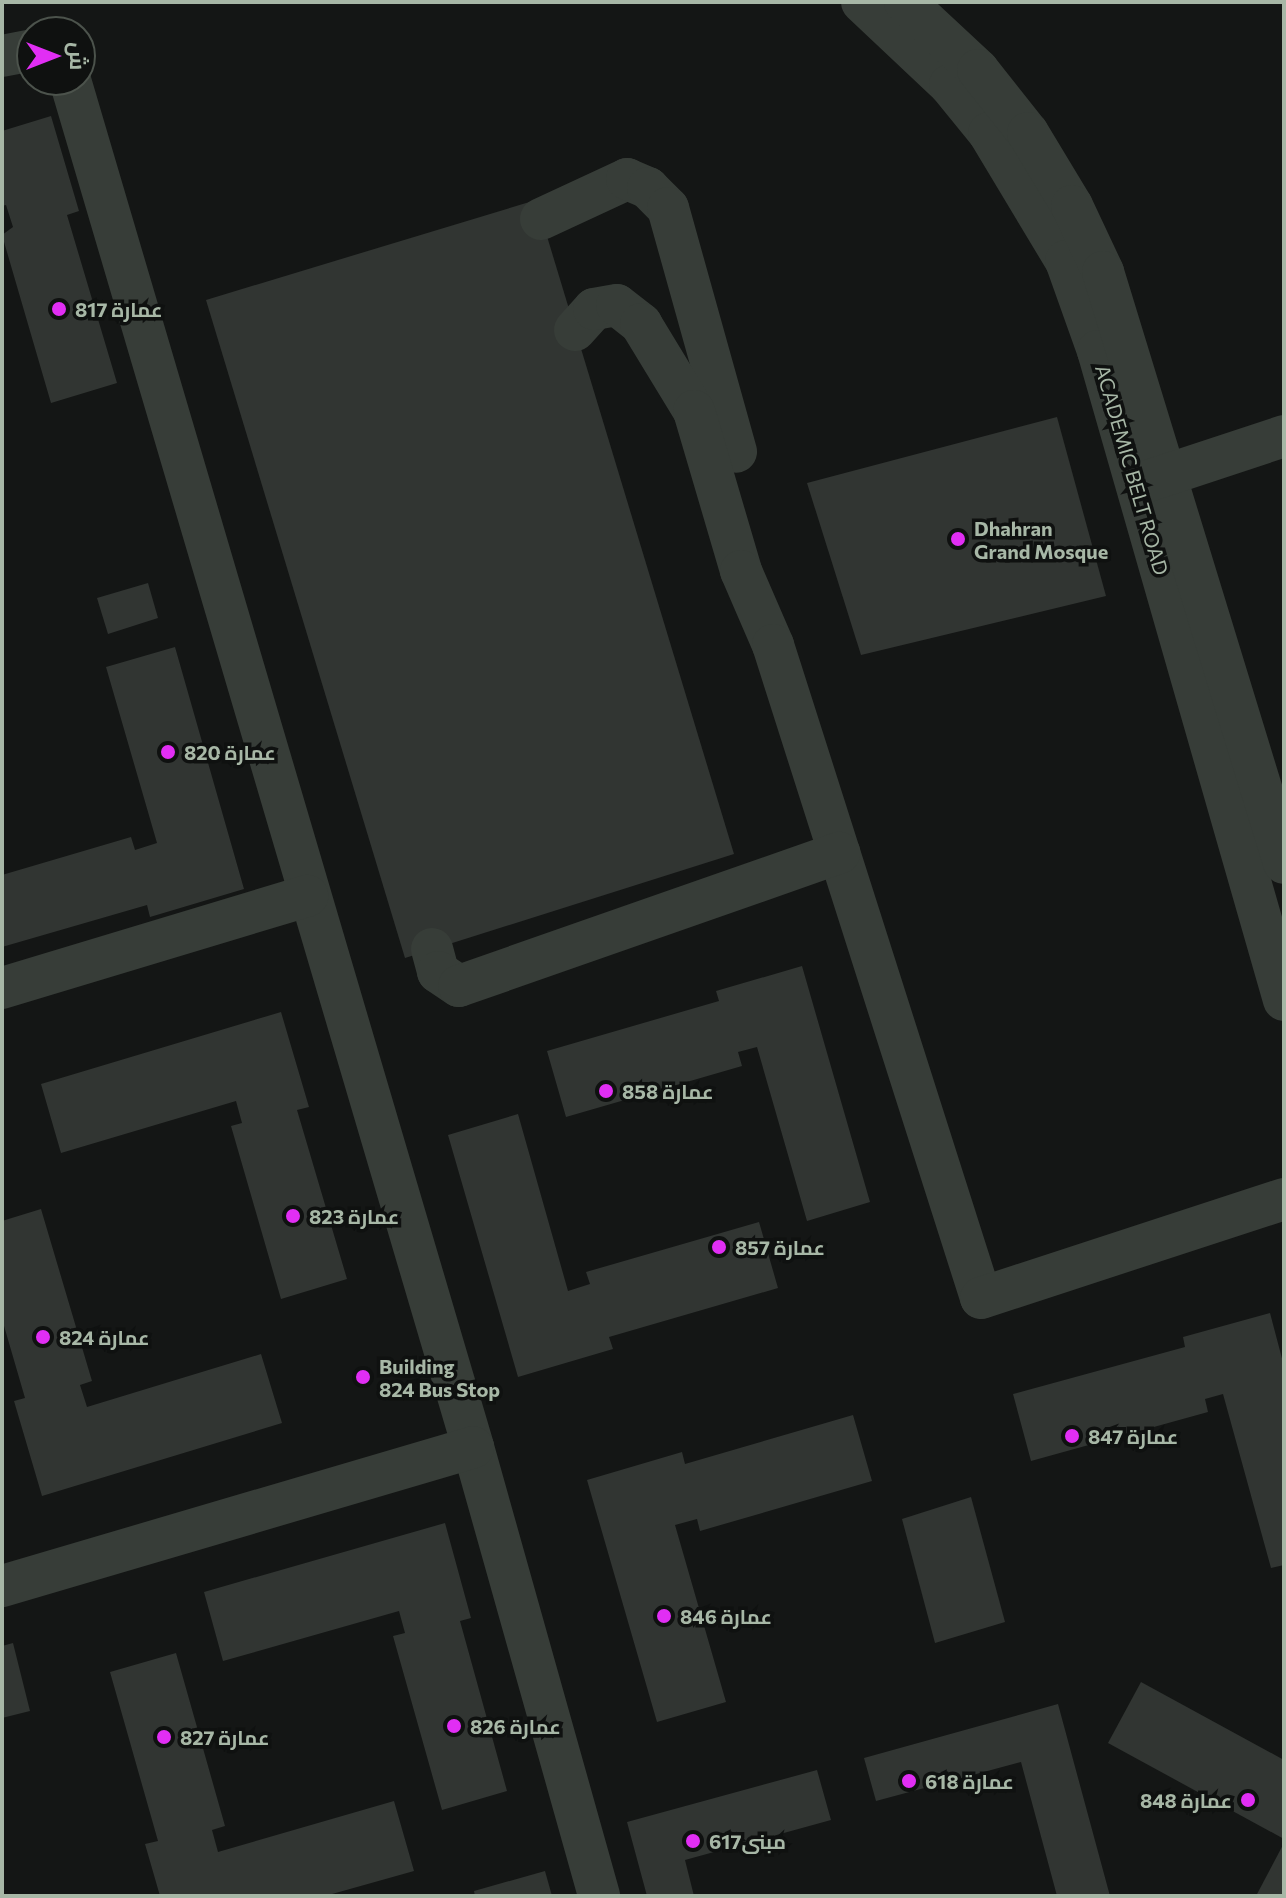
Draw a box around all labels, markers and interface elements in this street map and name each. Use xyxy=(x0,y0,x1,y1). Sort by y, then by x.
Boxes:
north arrow xyxy=(16,16,96,96)
text: ش xyxy=(65,42,92,70)
place label: عمارة 817 xyxy=(75,297,162,321)
marker: عمارة 817 xyxy=(50,300,68,318)
street label: ACADEMIC BELT ROAD xyxy=(1090,362,1174,578)
place label: Dhahran Grand Mosque xyxy=(974,516,1108,563)
marker: Dhahran Grand Mosque xyxy=(949,530,967,548)
place label: عمارة 820 xyxy=(184,740,276,764)
marker: عمارة 820 xyxy=(159,743,177,761)
place label: عمارة 858 xyxy=(622,1079,713,1103)
marker: عمارة 858 xyxy=(597,1082,615,1100)
place label: عمارة 823 xyxy=(309,1204,399,1228)
marker: عمارة 823 xyxy=(284,1207,302,1225)
place label: عمارة 857 xyxy=(735,1235,825,1259)
marker: عمارة 857 xyxy=(710,1238,728,1256)
place label: عمارة 824 xyxy=(59,1325,150,1349)
marker: عمارة 824 xyxy=(34,1328,52,1346)
place label: Building 824 Bus Stop xyxy=(379,1354,500,1401)
marker: Building 824 Bus Stop xyxy=(354,1368,372,1386)
place label: عمارة 847 xyxy=(1088,1424,1178,1448)
marker: عمارة 847 xyxy=(1063,1427,1081,1445)
place label: عمارة 846 xyxy=(680,1604,772,1628)
marker: عمارة 846 xyxy=(655,1607,673,1625)
place label: عمارة 826 xyxy=(470,1714,561,1738)
marker: عمارة 826 xyxy=(445,1717,463,1735)
place label: عمارة 827 xyxy=(180,1725,270,1749)
marker: عمارة 827 xyxy=(155,1728,173,1746)
place label: عمارة 618 xyxy=(925,1769,1014,1793)
marker: عمارة 618 xyxy=(900,1772,918,1790)
place label: عمارة 848 xyxy=(1140,1788,1232,1812)
marker: عمارة 848 xyxy=(1239,1791,1257,1809)
place label: مبنى617 xyxy=(709,1829,786,1853)
marker: مبنى617 xyxy=(684,1832,702,1850)

